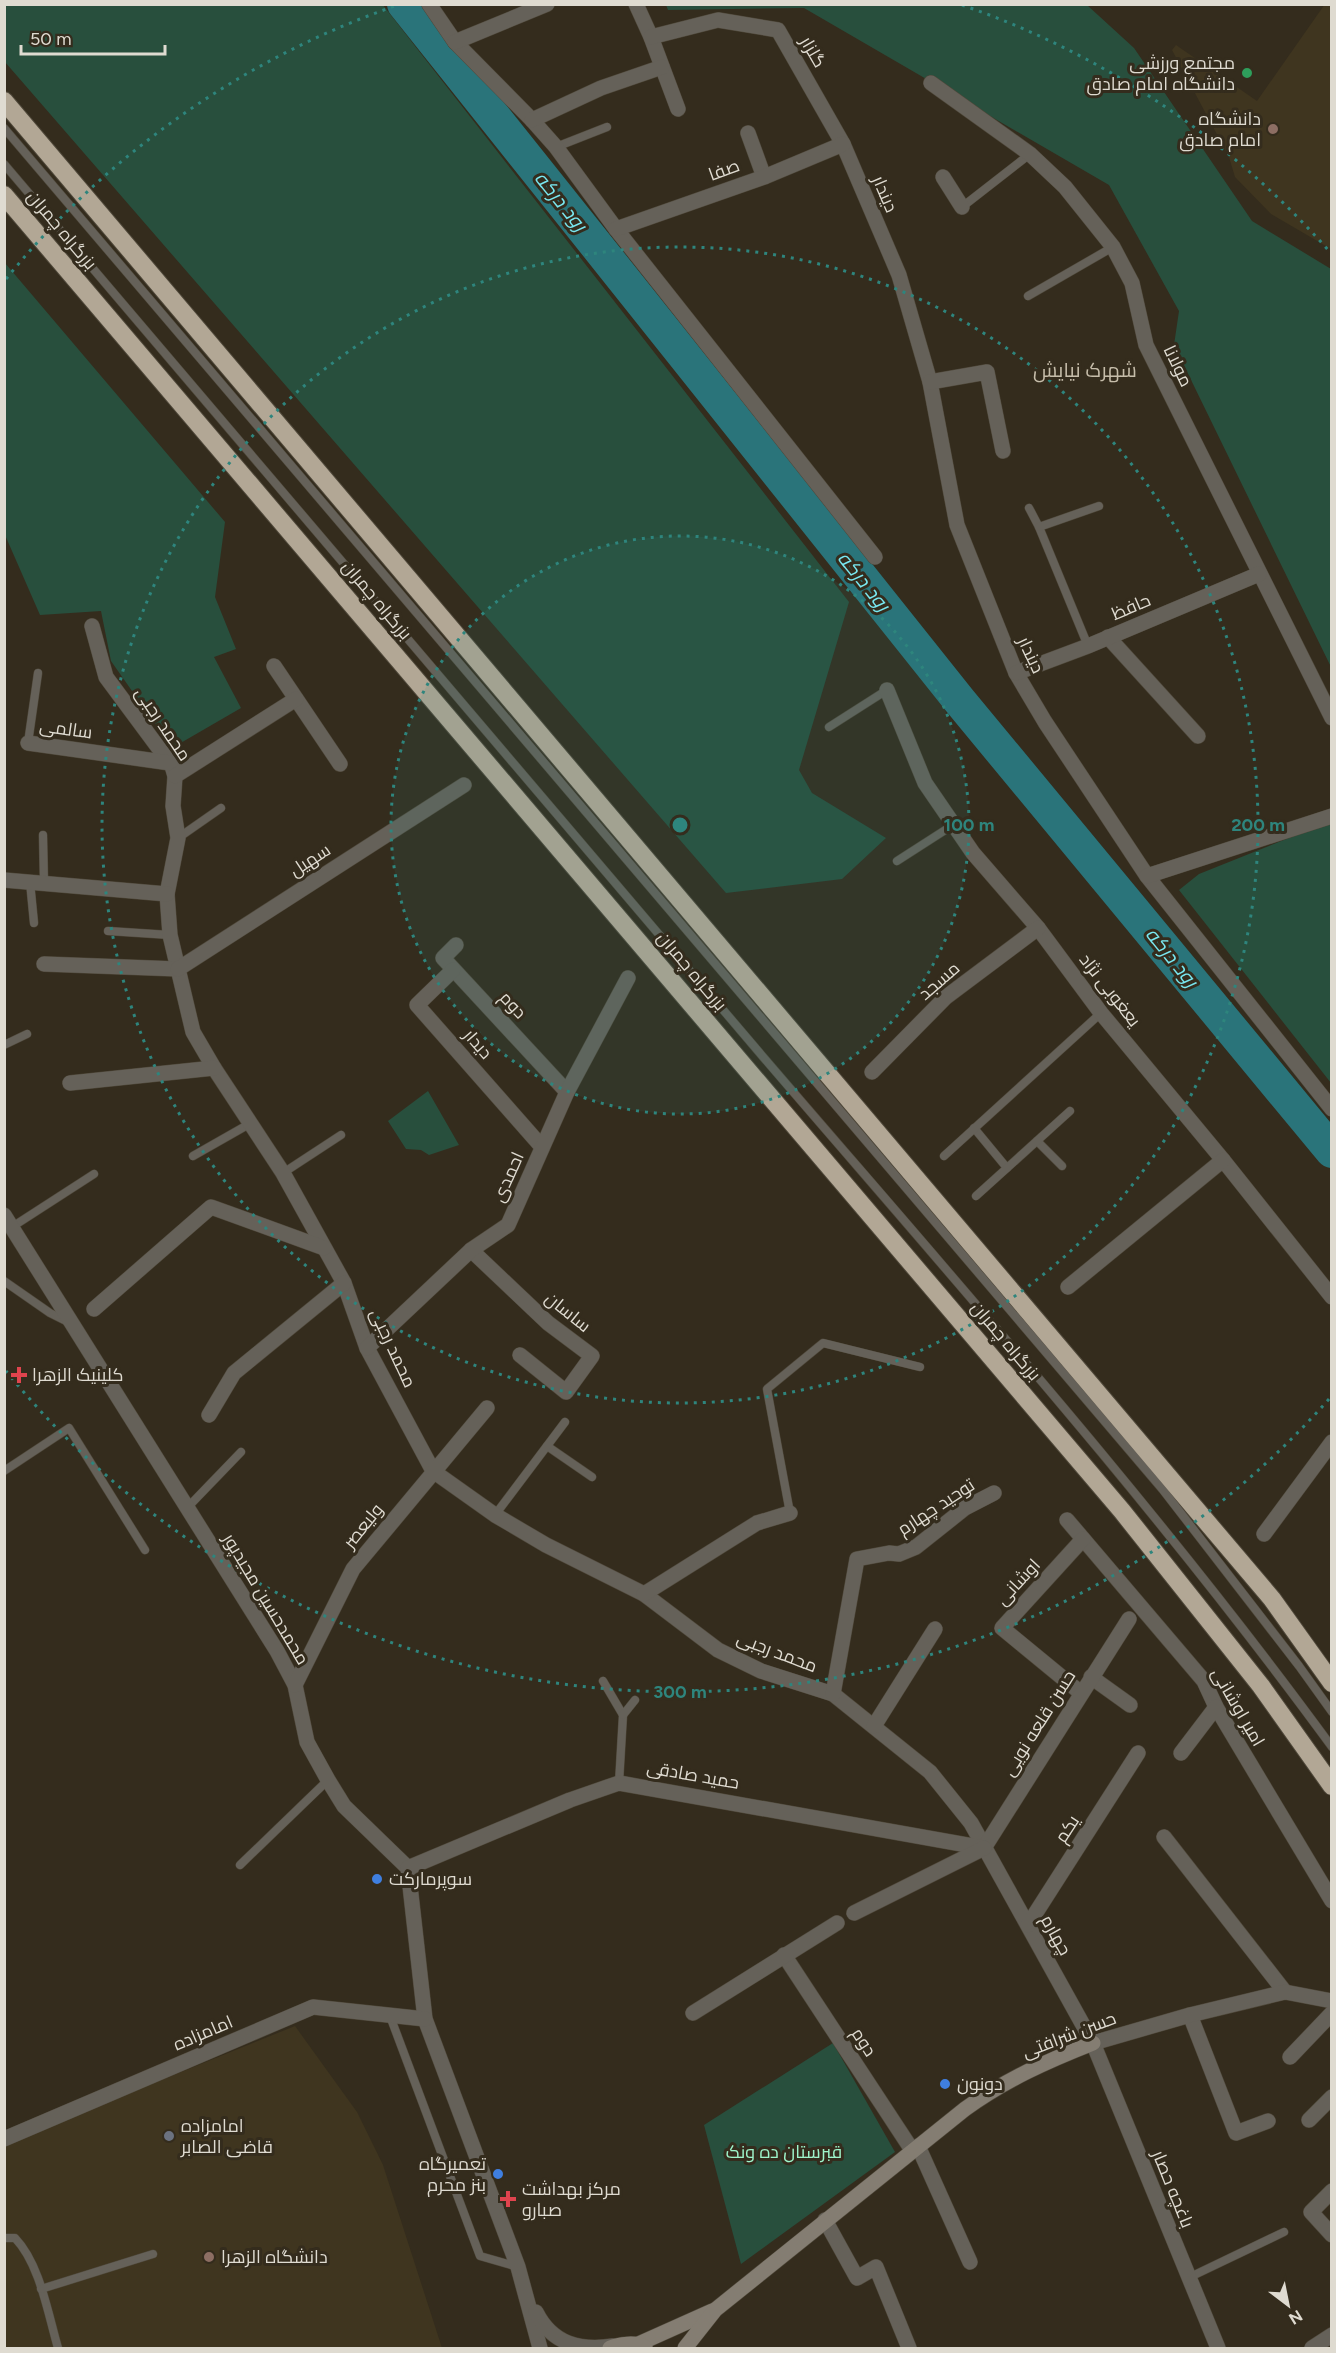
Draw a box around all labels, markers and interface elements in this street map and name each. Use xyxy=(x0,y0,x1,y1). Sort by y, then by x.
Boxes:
scale bar xyxy=(21,18,165,56)
text: 50 m xyxy=(30,28,72,50)
street label: گلزار xyxy=(795,31,831,72)
place label: مجتمع ورزشی دانشگاه امام صادق xyxy=(1086,52,1235,96)
marker: مجتمع ورزشی دانشگاه امام صادق xyxy=(1240,66,1254,80)
place label: دانشگاه امام صادق xyxy=(1179,108,1261,152)
marker: دانشگاه امام صادق xyxy=(1266,122,1280,136)
street label: صفا xyxy=(705,154,743,186)
water label: رود درکه xyxy=(530,166,593,237)
street label: دیندار xyxy=(867,171,903,216)
street label: بزرگراه چمران xyxy=(22,186,101,275)
street label: مولانا xyxy=(1159,342,1197,390)
district label: شهرک نیایش xyxy=(1033,358,1137,383)
water label: رود درکه xyxy=(833,546,896,617)
street label: بزرگراه چمران xyxy=(337,556,416,645)
street label: حافظ xyxy=(1108,589,1154,625)
street label: دیندار xyxy=(1013,632,1049,677)
street label: محمد رجبی xyxy=(130,683,196,765)
street label: سالمی xyxy=(38,714,94,744)
text: 100 m xyxy=(944,814,994,836)
text: 200 m xyxy=(1231,814,1285,836)
centre of rings xyxy=(670,815,690,835)
street label: سهیل xyxy=(285,839,335,881)
water label: رود درکه xyxy=(1141,922,1204,993)
street label: بزرگراه چمران xyxy=(652,927,731,1016)
street label: یعغوبی نژاد xyxy=(1075,949,1146,1031)
street label: مسجد xyxy=(914,957,964,1005)
street label: دوم xyxy=(494,987,531,1024)
street label: دیدار xyxy=(458,1024,497,1064)
street label: احمدی xyxy=(487,1148,529,1206)
street label: ساسان xyxy=(541,1287,595,1337)
street label: بزرگراه چمران xyxy=(966,1297,1045,1386)
street label: محمد رجبی xyxy=(365,1305,421,1391)
place label: کلینیک الزهرا xyxy=(32,1364,124,1386)
marker: کلینیک الزهرا xyxy=(10,1366,28,1384)
street label: توحید چهارم xyxy=(893,1474,979,1541)
street label: ولیعصر xyxy=(338,1499,388,1554)
street label: محمدحسین مجیدپور xyxy=(217,1529,314,1669)
street label: اوشانی xyxy=(991,1554,1045,1610)
street label: محمد رجبی xyxy=(734,1627,820,1677)
street label: امیر اوشانی xyxy=(1207,1664,1269,1750)
street label: حسن قلعه نویی xyxy=(998,1666,1080,1780)
text: 300 m xyxy=(653,1681,707,1703)
street label: حمید صادقی xyxy=(645,1756,741,1794)
street label: یکم xyxy=(1050,1811,1085,1847)
place label: سوپرمارکت xyxy=(389,1868,472,1891)
marker: سوپرمارکت xyxy=(370,1872,384,1886)
street label: چهارم xyxy=(1035,1911,1076,1960)
street label: حسن شرافتی xyxy=(1019,2007,1119,2063)
street label: امامزاده xyxy=(170,2011,236,2055)
street label: دوم xyxy=(846,2024,881,2061)
place label: دونون xyxy=(957,2073,1003,2095)
marker: دونون xyxy=(938,2077,952,2091)
place label: امامزاده قاضی الصابر xyxy=(180,2115,273,2158)
marker: امامزاده قاضی الصابر xyxy=(162,2129,176,2143)
park label: قبرستان ده ونک xyxy=(726,2141,842,2163)
street label: باغچه حصار xyxy=(1146,2146,1199,2231)
place label: تعمیرگاه بنز محرم xyxy=(419,2153,486,2197)
marker: تعمیرگاه بنز محرم xyxy=(491,2167,505,2181)
place label: مرکز بهداشت صبارو xyxy=(522,2178,621,2221)
marker: مرکز بهداشت صبارو xyxy=(499,2190,517,2208)
place label: دانشگاه الزهرا xyxy=(221,2246,328,2268)
marker: دانشگاه الزهرا xyxy=(202,2250,216,2264)
north arrow xyxy=(1258,2275,1318,2335)
text: N xyxy=(1285,2306,1306,2329)

